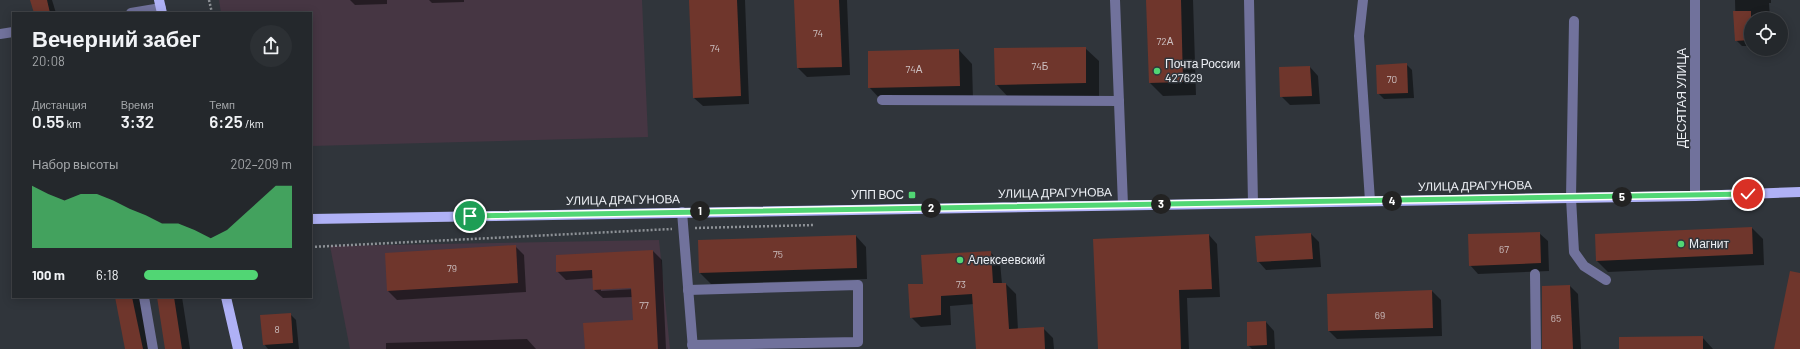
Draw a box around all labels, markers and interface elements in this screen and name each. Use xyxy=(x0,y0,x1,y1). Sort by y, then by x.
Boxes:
map controls xyxy=(1744,12,1788,56)
button: locate xyxy=(1744,12,1788,56)
text: Вечерний забег xyxy=(32,25,201,51)
button: share xyxy=(250,25,292,67)
house number: 74 xyxy=(813,27,823,39)
house number: 72А xyxy=(1157,35,1174,47)
house number: 74 xyxy=(710,42,720,54)
street label: ДЕСЯТАЯ УЛИЦА xyxy=(1674,48,1689,148)
text: 20:08 xyxy=(32,53,65,69)
place label: Почта России 427629 xyxy=(1165,56,1240,84)
house number: 74Б xyxy=(1032,60,1049,72)
house number: 74А xyxy=(906,63,923,75)
marker: Почта России 427629 xyxy=(1152,66,1162,76)
house number: 70 xyxy=(1387,73,1397,85)
text: Дистанция xyxy=(32,98,87,111)
text: Время xyxy=(121,98,154,111)
text: Темп xyxy=(209,98,235,111)
text: 0.55 xyxy=(32,111,64,131)
text: 3:32 xyxy=(121,111,154,131)
text: 6:25 xyxy=(209,111,243,131)
text: km xyxy=(64,117,81,130)
text: /km xyxy=(243,117,264,130)
text: Набор высоты xyxy=(32,156,118,172)
text: 202–209 m xyxy=(230,156,292,172)
street label: УЛИЦА ДРАГУНОВА xyxy=(1418,177,1532,194)
pin xyxy=(1731,177,1765,211)
icon: check xyxy=(1737,183,1759,205)
street label: УЛИЦА ДРАГУНОВА xyxy=(998,184,1112,201)
place label: УПП ВОС xyxy=(851,187,904,201)
pin: 5 xyxy=(1612,187,1632,207)
marker: УПП ВОС xyxy=(907,190,917,200)
text: 5 xyxy=(1619,190,1625,203)
street label: УЛИЦА ДРАГУНОВА xyxy=(566,191,680,208)
pin: 4 xyxy=(1382,191,1402,211)
pin: 3 xyxy=(1151,194,1171,214)
text: 4 xyxy=(1389,194,1395,207)
text: 3 xyxy=(1158,197,1164,210)
pin: 2 xyxy=(921,198,941,218)
pin xyxy=(453,199,487,233)
pin: 1 xyxy=(690,201,710,221)
text: 2 xyxy=(928,201,934,214)
text: 1 xyxy=(698,204,702,217)
icon: arrive xyxy=(459,205,481,227)
place label: Магнит xyxy=(1689,236,1730,250)
marker: Магнит xyxy=(1676,239,1686,249)
house number: 67 xyxy=(1499,243,1509,255)
house number: 75 xyxy=(773,248,783,260)
place label: Алексеевский xyxy=(968,252,1045,266)
marker: Алексеевский xyxy=(955,255,965,265)
house number: 79 xyxy=(447,262,457,274)
text: 100 m xyxy=(32,267,65,283)
text: 6:18 xyxy=(96,267,118,283)
house number: 73 xyxy=(956,278,966,290)
house number: 77 xyxy=(639,299,649,311)
house number: 69 xyxy=(1375,309,1385,321)
house number: 65 xyxy=(1551,312,1561,324)
house number: 8 xyxy=(274,323,280,335)

